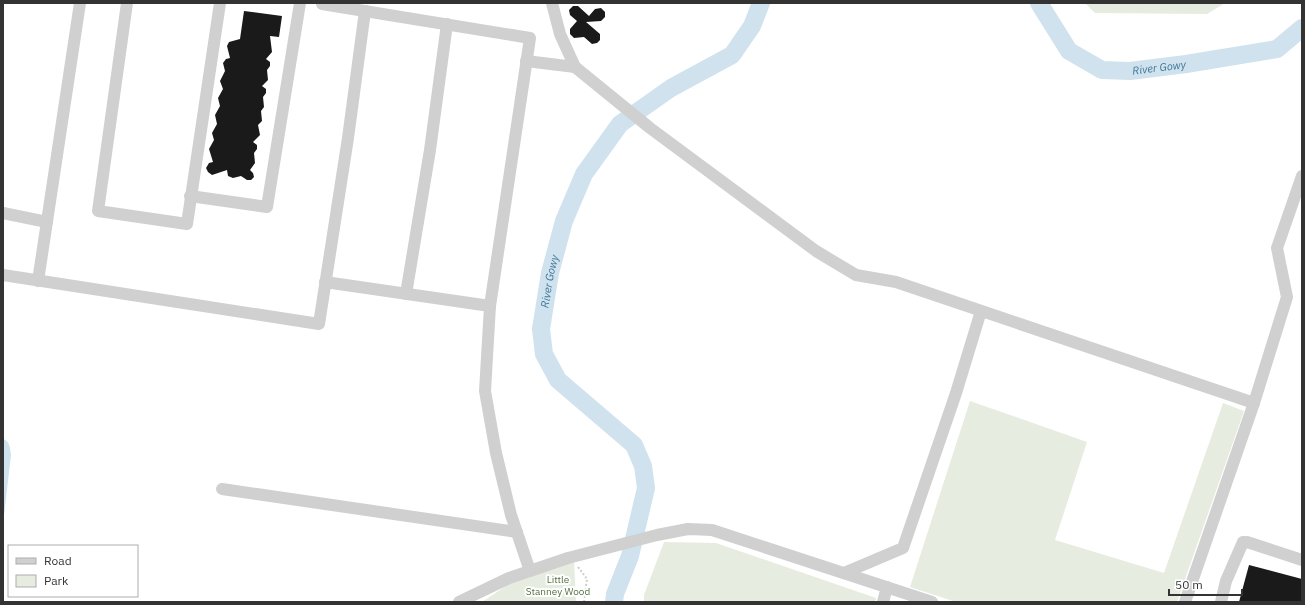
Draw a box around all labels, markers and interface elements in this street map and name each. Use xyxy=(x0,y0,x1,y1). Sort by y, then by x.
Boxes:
water label: River Gowy xyxy=(1131,57,1187,78)
water label: River Gowy xyxy=(538,253,562,309)
legend xyxy=(8,545,138,597)
text: Road xyxy=(44,553,72,568)
scale bar xyxy=(1169,571,1242,597)
text: Park xyxy=(44,573,69,588)
park label: Little Stanney Wood xyxy=(526,573,590,598)
text: 50 m xyxy=(1175,577,1203,592)

